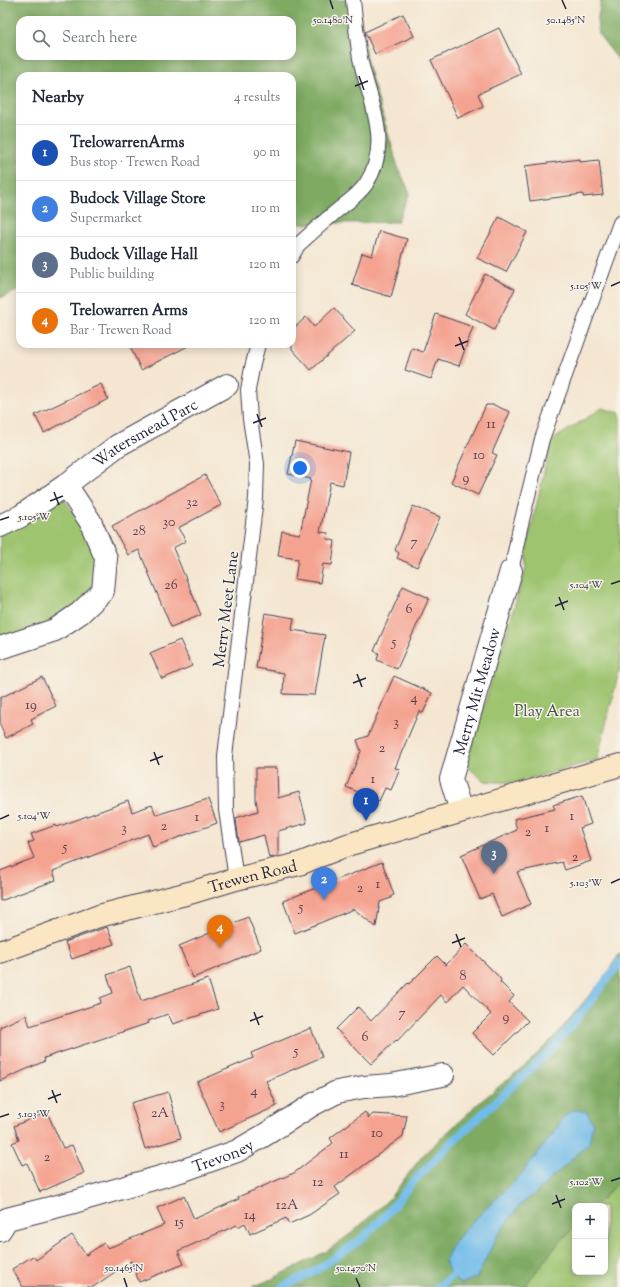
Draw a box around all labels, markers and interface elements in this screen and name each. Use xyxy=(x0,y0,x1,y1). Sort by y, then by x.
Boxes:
text: 50.1480°N xyxy=(312,13,353,28)
text: 50.1485°N xyxy=(546,13,585,28)
search box xyxy=(16,16,296,60)
icon: search xyxy=(30,27,52,49)
text: Search here xyxy=(62,28,137,49)
text: Nearby xyxy=(32,86,84,110)
text: 4 results xyxy=(234,89,280,107)
text: TrelowarrenArms xyxy=(70,133,184,154)
text: 1 xyxy=(43,144,47,162)
text: 90 m xyxy=(253,144,280,162)
text: Bus stop · Trewen Road xyxy=(70,154,200,172)
text: Budock Village Store xyxy=(70,189,206,210)
text: 2 xyxy=(42,200,48,218)
text: 110 m xyxy=(251,200,280,218)
text: Supermarket xyxy=(70,210,142,228)
text: Budock Village Hall xyxy=(70,245,198,266)
text: 3 xyxy=(42,256,48,274)
text: 120 m xyxy=(249,256,280,274)
text: Public building xyxy=(70,266,154,284)
text: 5.105°W xyxy=(569,279,602,294)
text: Trelowarren Arms xyxy=(70,301,188,322)
text: 4 xyxy=(42,312,48,330)
text: 120 m xyxy=(249,312,280,330)
text: Bar · Trewen Road xyxy=(70,322,172,340)
street label: Watersmead Parc xyxy=(89,394,203,474)
house number: 11 xyxy=(486,415,496,435)
house number: 10 xyxy=(473,446,485,466)
your location xyxy=(290,458,310,478)
house number: 9 xyxy=(463,469,470,489)
house number: 32 xyxy=(186,493,199,513)
text: 5.105°W xyxy=(17,510,50,525)
house number: 30 xyxy=(163,513,175,533)
house number: 28 xyxy=(132,522,146,542)
house number: 7 xyxy=(410,533,418,553)
street label: Merry Meet Lane xyxy=(209,550,246,669)
house number: 26 xyxy=(164,576,178,596)
text: 5.104°W xyxy=(569,578,602,593)
house number: 6 xyxy=(406,600,413,620)
street label: Merry Mit Meadow xyxy=(449,625,508,758)
house number: 5 xyxy=(391,633,397,653)
house number: 4 xyxy=(410,689,418,709)
house number: 19 xyxy=(25,696,37,716)
park label: Play Area xyxy=(514,701,580,724)
house number: 3 xyxy=(393,713,399,733)
house number: 2 xyxy=(379,739,386,759)
house number: 1 xyxy=(371,770,376,790)
pin: 1 xyxy=(353,788,379,821)
house number: 1 xyxy=(570,807,575,827)
house number: 1 xyxy=(195,808,200,828)
text: 5.104°W xyxy=(17,809,50,824)
house number: 2 xyxy=(161,817,168,837)
house number: 3 xyxy=(121,819,127,839)
house number: 1 xyxy=(545,819,550,839)
house number: 2 xyxy=(525,823,532,843)
house number: 5 xyxy=(62,838,68,858)
pin: 3 xyxy=(481,841,507,874)
house number: 2 xyxy=(572,848,579,868)
street label: Trewen Road xyxy=(206,856,300,901)
pin: 2 xyxy=(311,867,337,900)
house number: 1 xyxy=(376,875,381,895)
text: 5.103°W xyxy=(569,876,602,891)
house number: 2 xyxy=(357,879,364,899)
house number: 5 xyxy=(298,898,304,918)
pin: 4 xyxy=(207,915,233,948)
house number: 8 xyxy=(460,967,467,987)
house number: 7 xyxy=(398,1004,406,1024)
house number: 9 xyxy=(503,1008,510,1028)
house number: 6 xyxy=(362,1028,369,1048)
house number: 5 xyxy=(293,1042,299,1062)
house number: 4 xyxy=(250,1082,258,1102)
house number: 3 xyxy=(219,1095,225,1115)
house number: 2A xyxy=(151,1104,170,1124)
text: 5.103°W xyxy=(17,1107,50,1122)
house number: 10 xyxy=(371,1124,383,1144)
street label: Trevoney xyxy=(190,1135,259,1180)
house number: 11 xyxy=(339,1145,349,1165)
house number: 2 xyxy=(44,1148,51,1168)
house number: 12 xyxy=(312,1173,324,1193)
text: 5.102°W xyxy=(569,1175,602,1190)
house number: 12A xyxy=(276,1196,299,1216)
map controls xyxy=(572,1203,608,1275)
button: + xyxy=(572,1203,608,1239)
house number: 14 xyxy=(244,1206,256,1226)
house number: 15 xyxy=(174,1213,184,1233)
button: − xyxy=(572,1239,608,1275)
text: 50.1465°N xyxy=(104,1261,143,1276)
text: 50.1470°N xyxy=(335,1261,376,1276)

